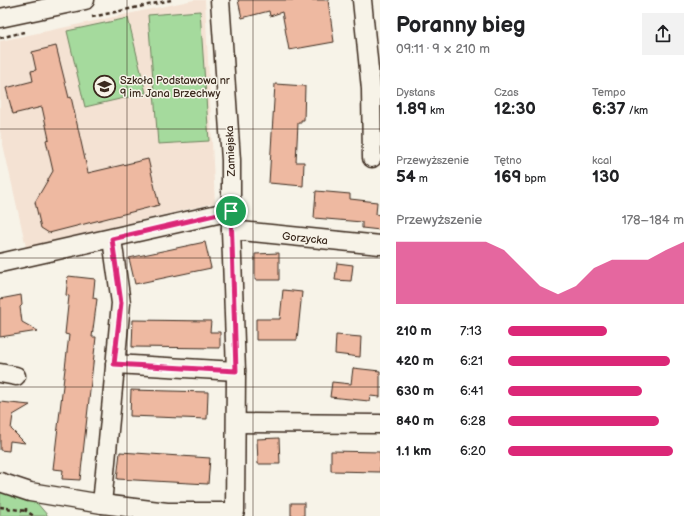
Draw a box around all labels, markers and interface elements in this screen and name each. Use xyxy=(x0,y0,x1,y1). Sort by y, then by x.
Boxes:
text: Poranny bieg xyxy=(396,12,526,39)
button: share xyxy=(642,13,684,55)
text: 09:11 · 9 × 210 m xyxy=(396,41,490,57)
school or university icon: Szkoła Podstawowa nr 9 im. Jana Brzechwy xyxy=(92,73,118,99)
place label: Szkoła Podstawowa nr 9 im. Jana Brzechwy xyxy=(120,74,231,100)
text: Dystans xyxy=(396,86,435,99)
text: Czas xyxy=(494,86,519,99)
text: Tempo xyxy=(592,86,626,99)
text: 1.89 xyxy=(396,99,427,119)
text: 12:30 xyxy=(494,99,536,119)
text: 6:37 xyxy=(592,99,626,119)
text: km xyxy=(427,104,445,117)
text: /km xyxy=(626,104,648,117)
street label: Zamiejska xyxy=(223,125,238,178)
text: Przewyższenie xyxy=(396,154,469,167)
text: Tętno xyxy=(494,154,522,167)
text: kcal xyxy=(592,154,612,167)
text: 54 xyxy=(396,167,416,187)
text: 169 xyxy=(494,167,521,187)
text: 130 xyxy=(592,167,620,187)
text: m xyxy=(416,172,428,185)
text: bpm xyxy=(521,172,546,185)
pin xyxy=(214,194,248,228)
icon: arrive xyxy=(220,200,242,222)
text: Przewyższenie xyxy=(396,212,482,228)
text: 178–184 m xyxy=(622,212,684,228)
street label: Gorzycka xyxy=(281,230,328,247)
text: 210 m xyxy=(396,323,432,339)
text: 7:13 xyxy=(460,323,482,339)
text: 420 m xyxy=(396,353,434,369)
text: 6:21 xyxy=(460,353,483,369)
text: 630 m xyxy=(396,383,434,399)
text: 6:41 xyxy=(460,383,484,399)
text: 840 m xyxy=(396,413,434,429)
text: 6:28 xyxy=(460,413,486,429)
text: 1.1 km xyxy=(396,443,431,459)
text: 6:20 xyxy=(460,443,486,459)

